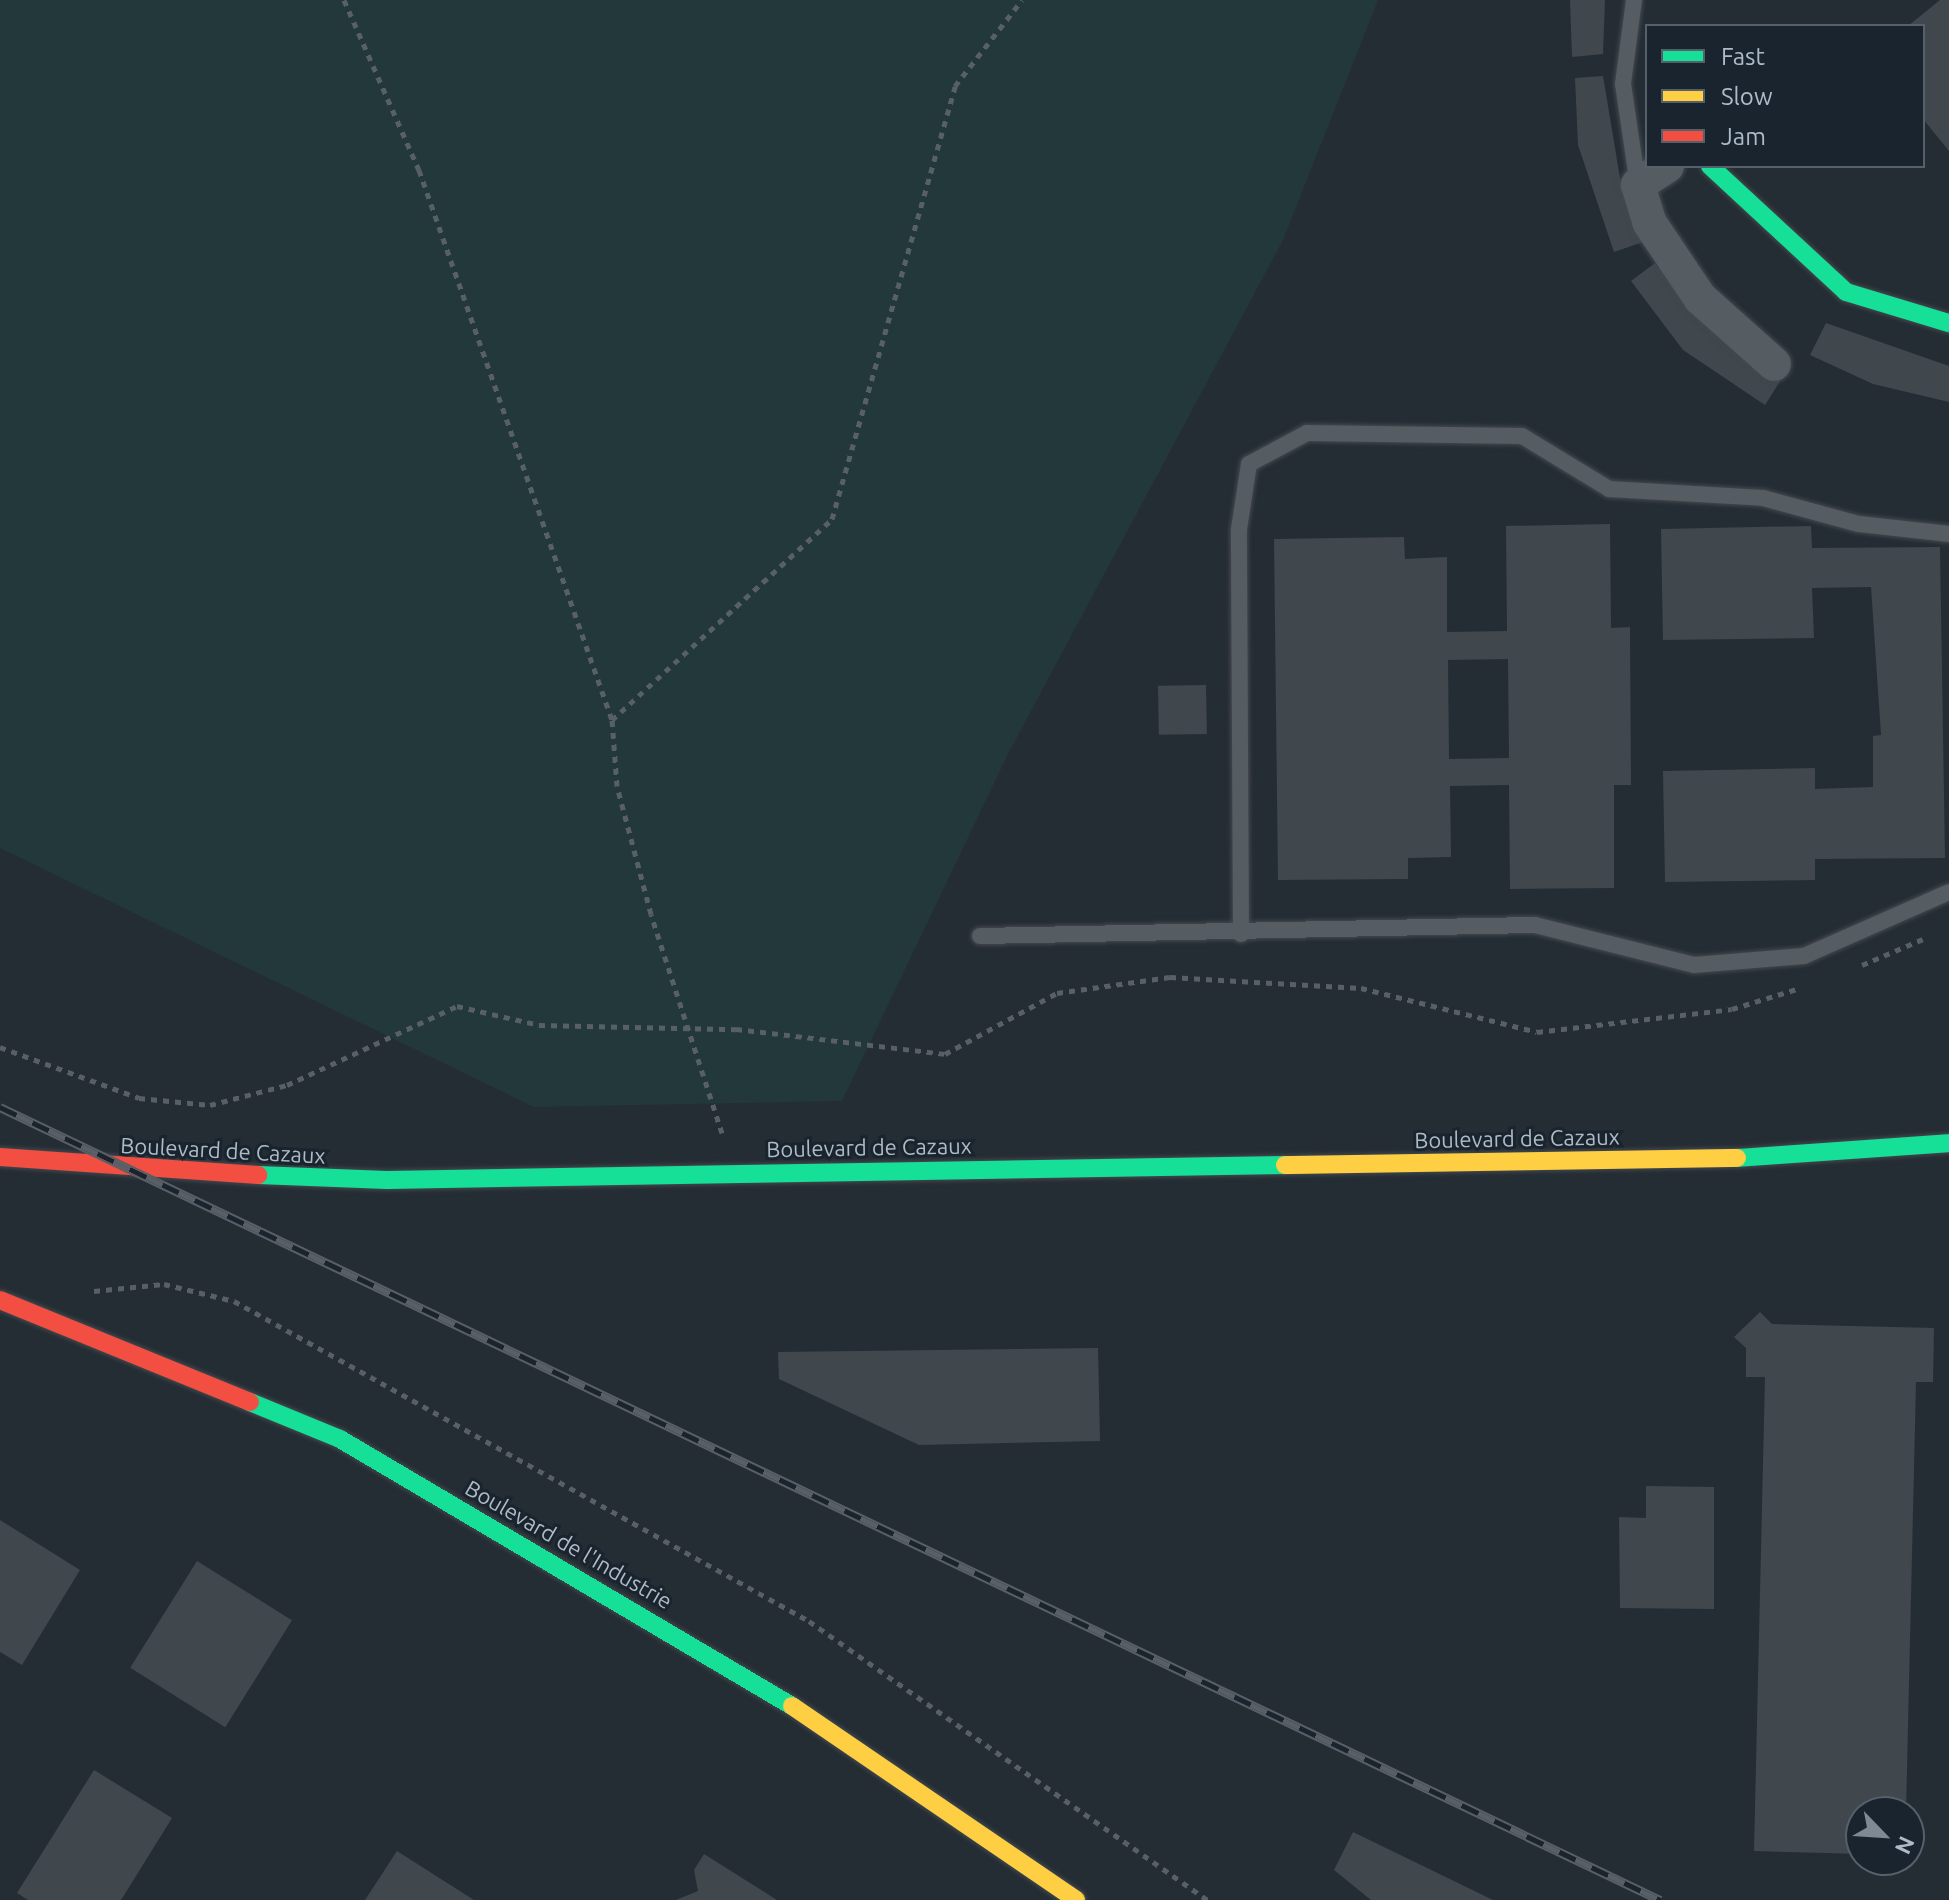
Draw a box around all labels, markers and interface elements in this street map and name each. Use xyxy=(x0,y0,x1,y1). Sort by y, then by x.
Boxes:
legend xyxy=(1645,24,1925,168)
text: Fast xyxy=(1721,43,1765,70)
text: Slow xyxy=(1721,83,1773,110)
text: Jam xyxy=(1721,123,1766,150)
street label: Boulevard de Cazaux xyxy=(1414,1123,1620,1153)
street label: Boulevard de Cazaux xyxy=(120,1131,326,1169)
street label: Boulevard de Cazaux xyxy=(766,1132,972,1162)
street label: Boulevard de l'Industrie xyxy=(461,1474,677,1614)
north arrow xyxy=(1845,1796,1925,1876)
text: N xyxy=(1891,1833,1920,1858)

